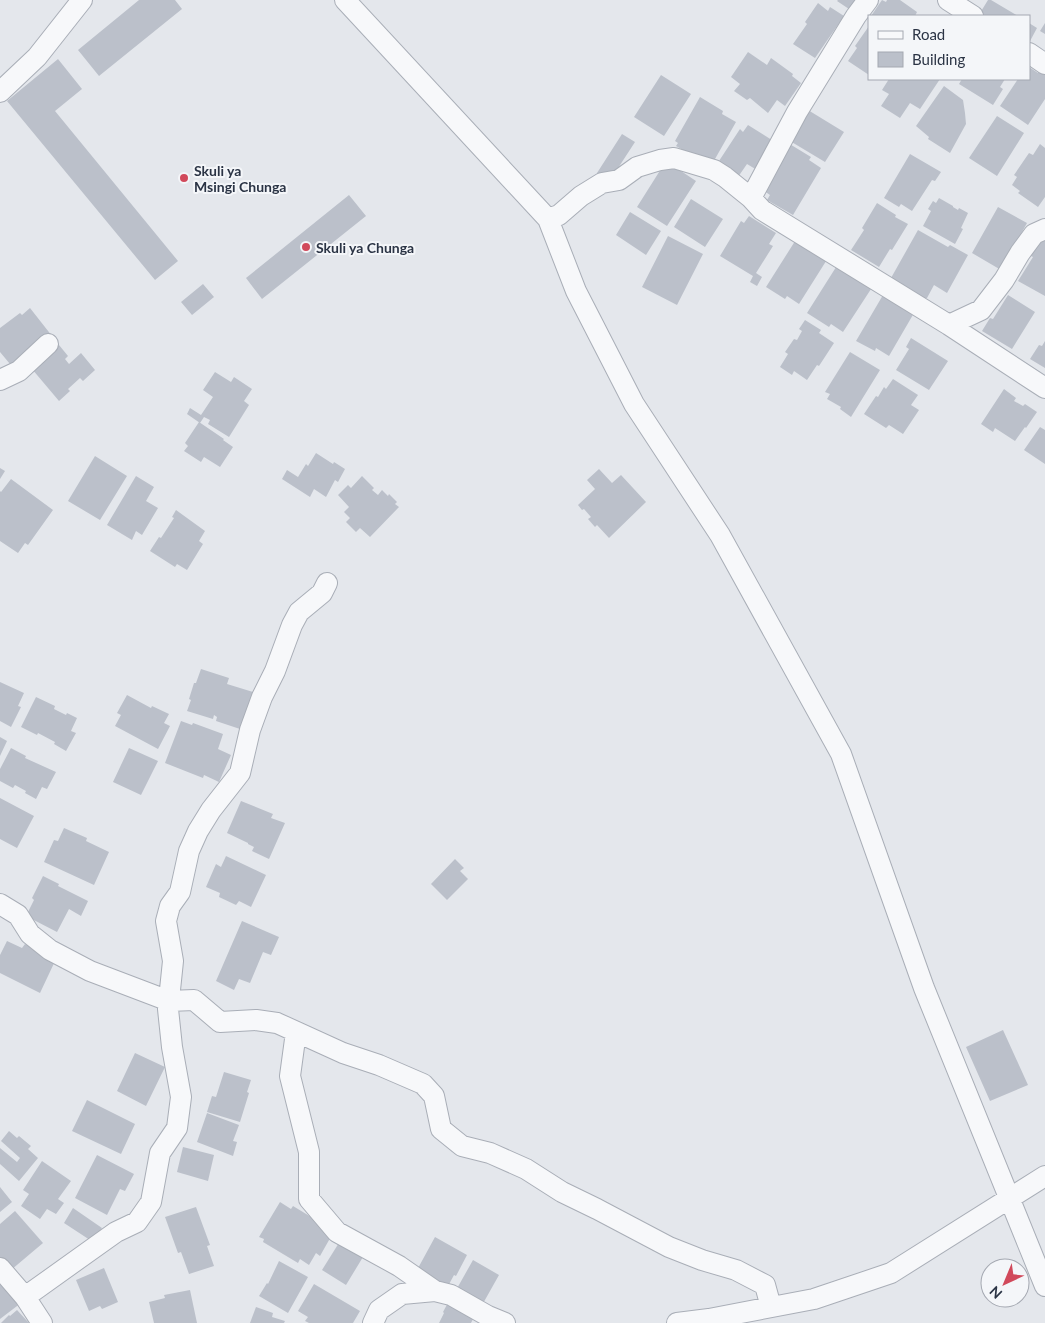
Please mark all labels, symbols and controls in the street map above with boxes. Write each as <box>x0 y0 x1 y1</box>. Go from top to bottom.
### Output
legend <box>868 15 1030 80</box>
text: Road <box>912 25 945 43</box>
text: Building <box>912 50 965 68</box>
place label: Skuli ya Msingi Chunga <box>194 162 286 195</box>
marker: Skuli ya Msingi Chunga <box>178 172 190 184</box>
place label: Skuli ya Chunga <box>316 239 414 256</box>
marker: Skuli ya Chunga <box>300 241 312 253</box>
north arrow <box>980 1258 1030 1308</box>
text: N <box>986 1283 1005 1303</box>

